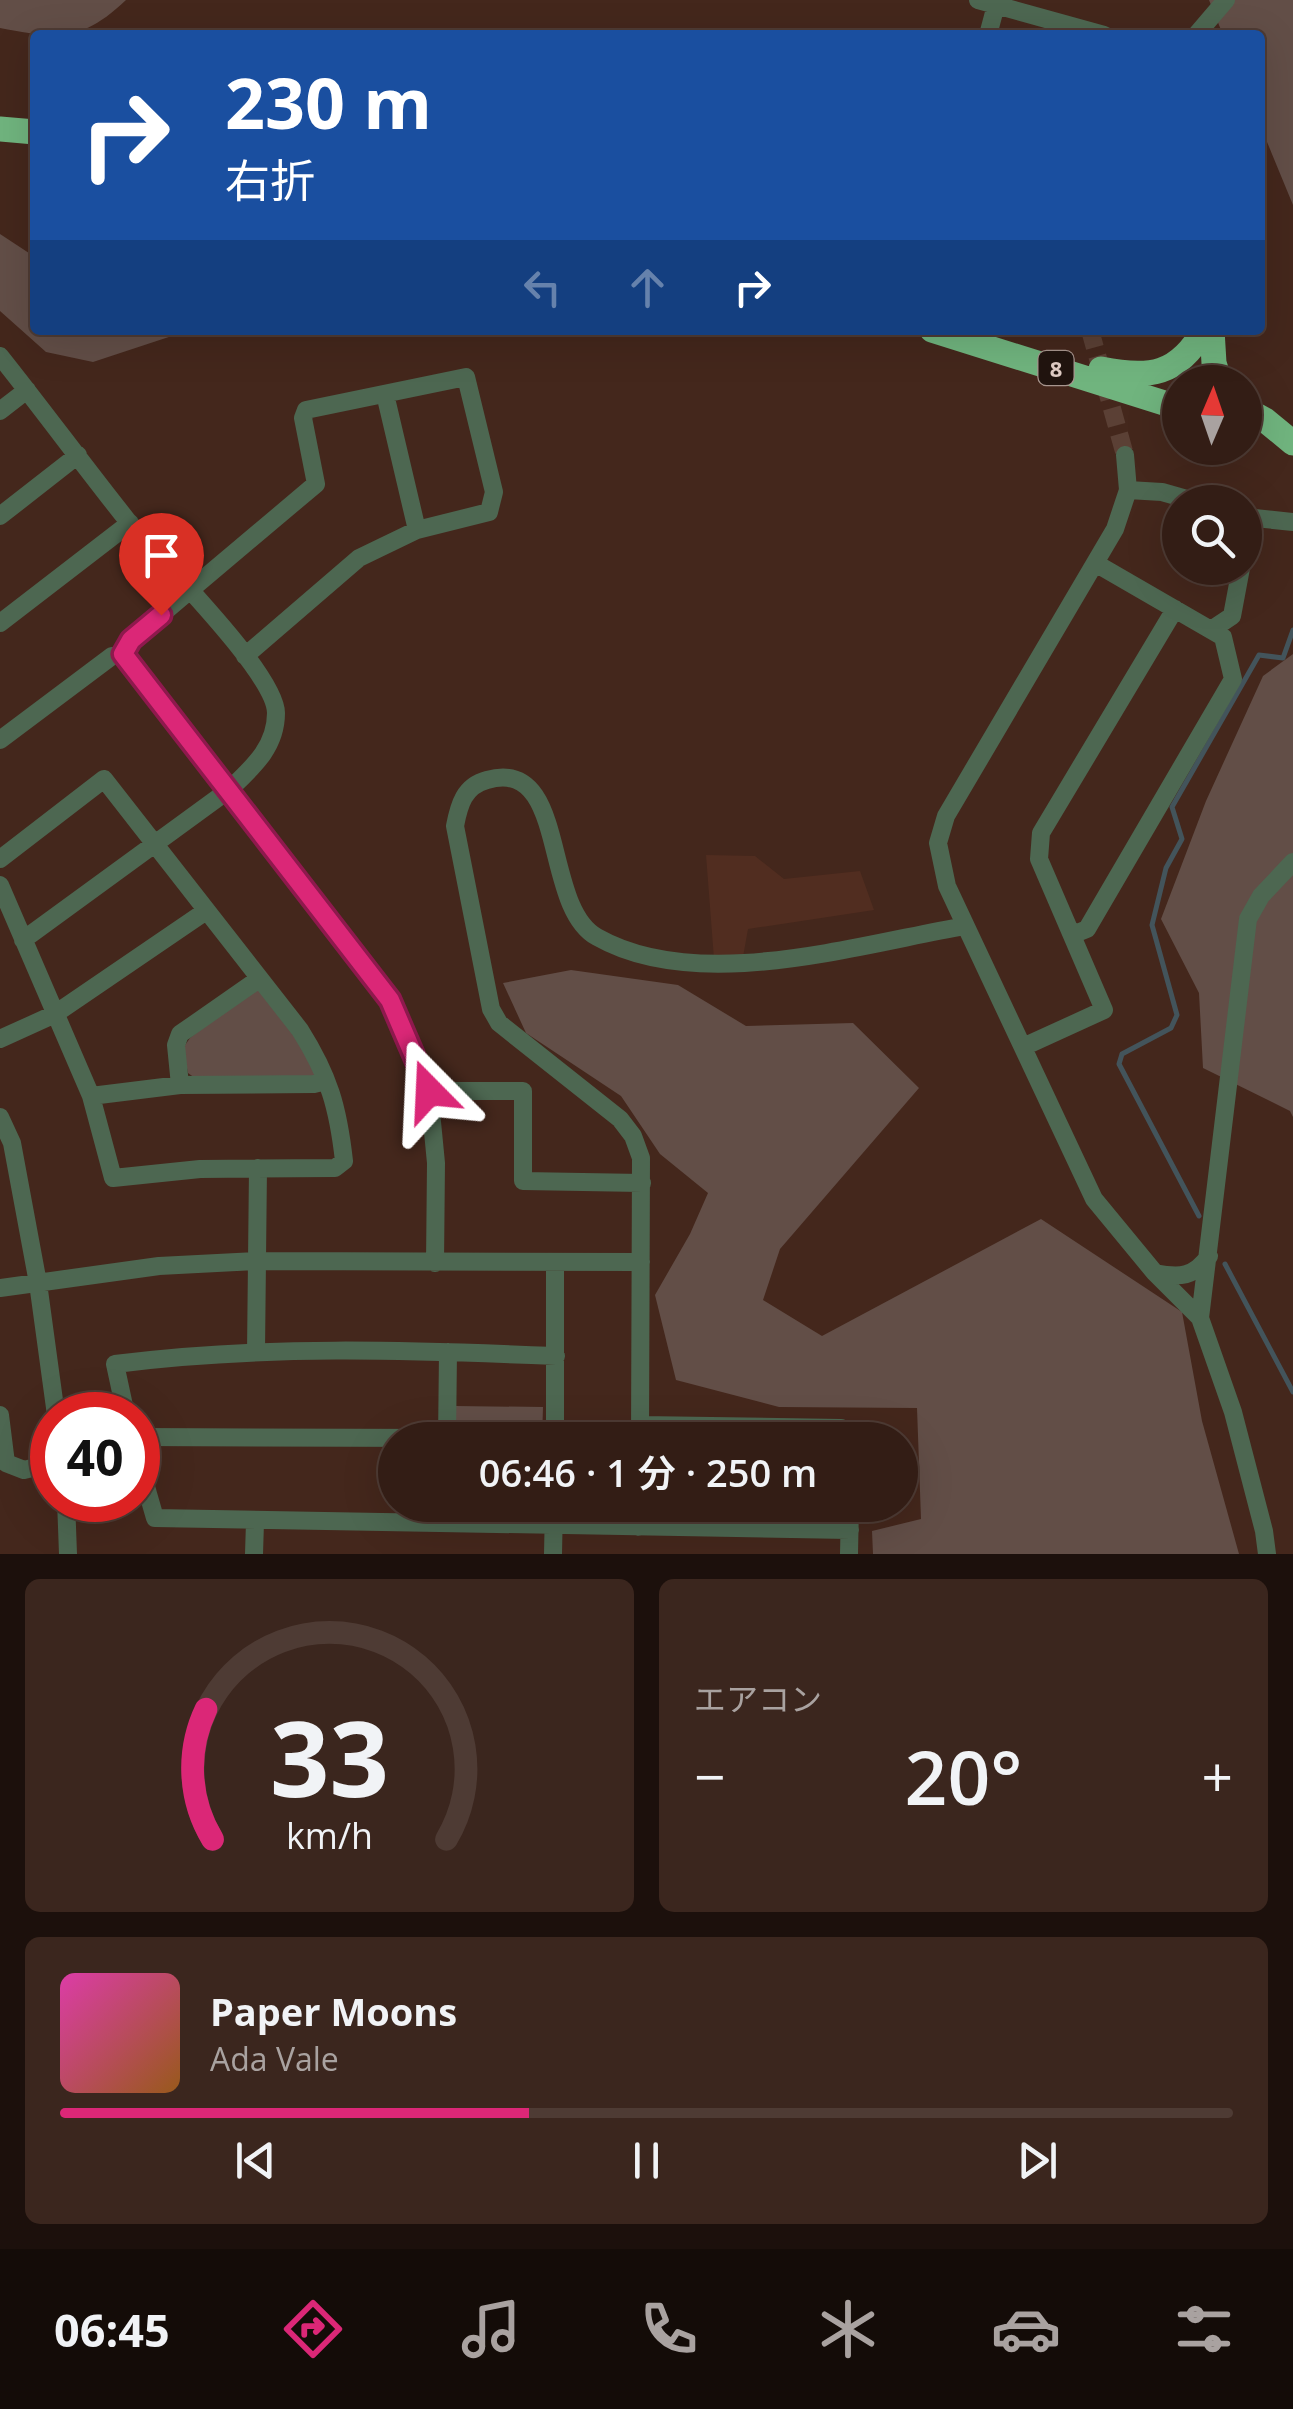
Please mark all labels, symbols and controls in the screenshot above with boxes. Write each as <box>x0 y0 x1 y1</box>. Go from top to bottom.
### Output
text: 230 m <box>225 54 432 150</box>
icon: right <box>60 70 190 200</box>
text: 右折 <box>225 149 315 210</box>
icon: left <box>515 260 570 315</box>
icon: ahead <box>620 260 675 315</box>
icon: right <box>725 260 780 315</box>
road number: 8 <box>1038 351 1074 385</box>
north arrow <box>1162 365 1262 465</box>
map controls <box>1162 365 1262 585</box>
button: search <box>1162 485 1262 585</box>
pin <box>119 513 204 616</box>
icon: arrive <box>134 528 189 583</box>
position arrow <box>377 1039 481 1143</box>
speed limit sign: 40 <box>30 1392 160 1522</box>
text: 06:46 · 1 分 · 250 m <box>479 1446 817 1498</box>
text: エアコン <box>694 1677 822 1720</box>
text: 33 <box>270 1686 389 1827</box>
text: 20° <box>905 1725 1022 1827</box>
text: − <box>694 1738 725 1813</box>
text: + <box>1202 1738 1233 1813</box>
text: km/h <box>286 1811 373 1859</box>
text: Paper Moons <box>210 1985 457 2037</box>
text: Ada Vale <box>210 2037 339 2080</box>
icon: previous <box>228 2133 283 2188</box>
icon: pause <box>619 2133 674 2188</box>
icon: next <box>1010 2133 1065 2188</box>
icon: directions <box>278 2294 348 2364</box>
icon: music <box>456 2294 526 2364</box>
icon: phone <box>634 2294 704 2364</box>
icon: climate <box>813 2294 883 2364</box>
icon: car <box>991 2294 1061 2364</box>
icon: filters <box>1169 2294 1239 2364</box>
text: 06:45 <box>54 2299 170 2360</box>

